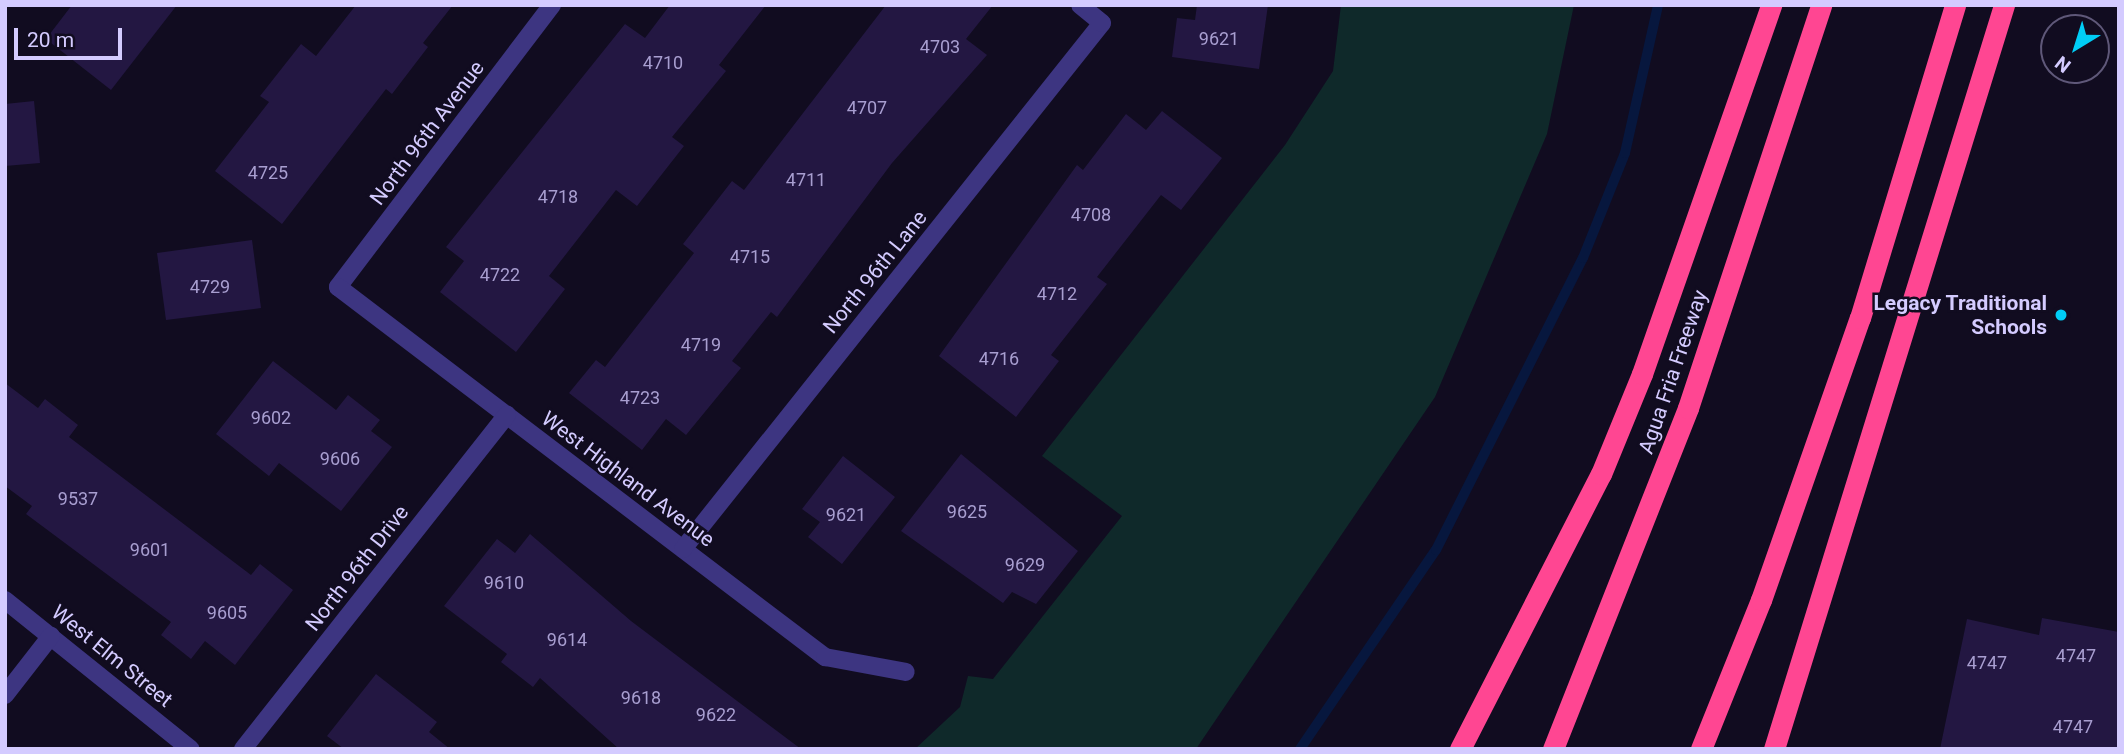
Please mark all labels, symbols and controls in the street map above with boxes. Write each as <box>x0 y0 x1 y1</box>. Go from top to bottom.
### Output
scale bar <box>18 14 126 58</box>
north arrow <box>2040 14 2110 84</box>
text: 20 m <box>27 28 74 52</box>
house number: 9621 <box>1199 28 1239 50</box>
house number: 4703 <box>920 36 960 58</box>
text: N <box>2051 51 2075 78</box>
house number: 4710 <box>643 52 683 74</box>
street label: North 96th Avenue <box>365 56 489 210</box>
house number: 4707 <box>847 97 887 119</box>
house number: 4725 <box>248 162 288 184</box>
house number: 4711 <box>786 169 826 191</box>
house number: 4718 <box>538 186 578 208</box>
house number: 4708 <box>1071 204 1111 226</box>
street label: North 96th Lane <box>818 205 932 339</box>
house number: 4715 <box>730 246 770 268</box>
house number: 4722 <box>480 264 520 286</box>
house number: 4729 <box>190 276 230 298</box>
house number: 4712 <box>1037 283 1077 305</box>
street label: Agua Fria Freeway <box>1633 287 1713 457</box>
place label: Legacy Traditional Schools <box>1873 290 2047 340</box>
marker: Legacy Traditional Schools <box>2053 307 2069 323</box>
house number: 4719 <box>681 334 721 356</box>
house number: 4716 <box>979 348 1019 370</box>
house number: 4723 <box>620 387 660 409</box>
street label: West Highland Avenue <box>537 406 719 552</box>
house number: 9602 <box>251 407 291 429</box>
house number: 9606 <box>320 448 360 470</box>
house number: 9537 <box>58 488 98 510</box>
street label: North 96th Drive <box>300 500 414 636</box>
house number: 9625 <box>947 501 987 523</box>
house number: 9621 <box>826 504 866 526</box>
house number: 9601 <box>130 539 170 561</box>
house number: 9629 <box>1005 554 1045 576</box>
house number: 9610 <box>484 572 524 594</box>
street label: West Elm Street <box>46 600 178 712</box>
house number: 9605 <box>207 602 247 624</box>
house number: 9614 <box>547 629 587 651</box>
house number: 4747 <box>2056 645 2096 667</box>
house number: 4747 <box>1967 652 2007 674</box>
house number: 9618 <box>621 687 661 709</box>
house number: 9622 <box>696 704 736 726</box>
house number: 4747 <box>2053 716 2093 738</box>

